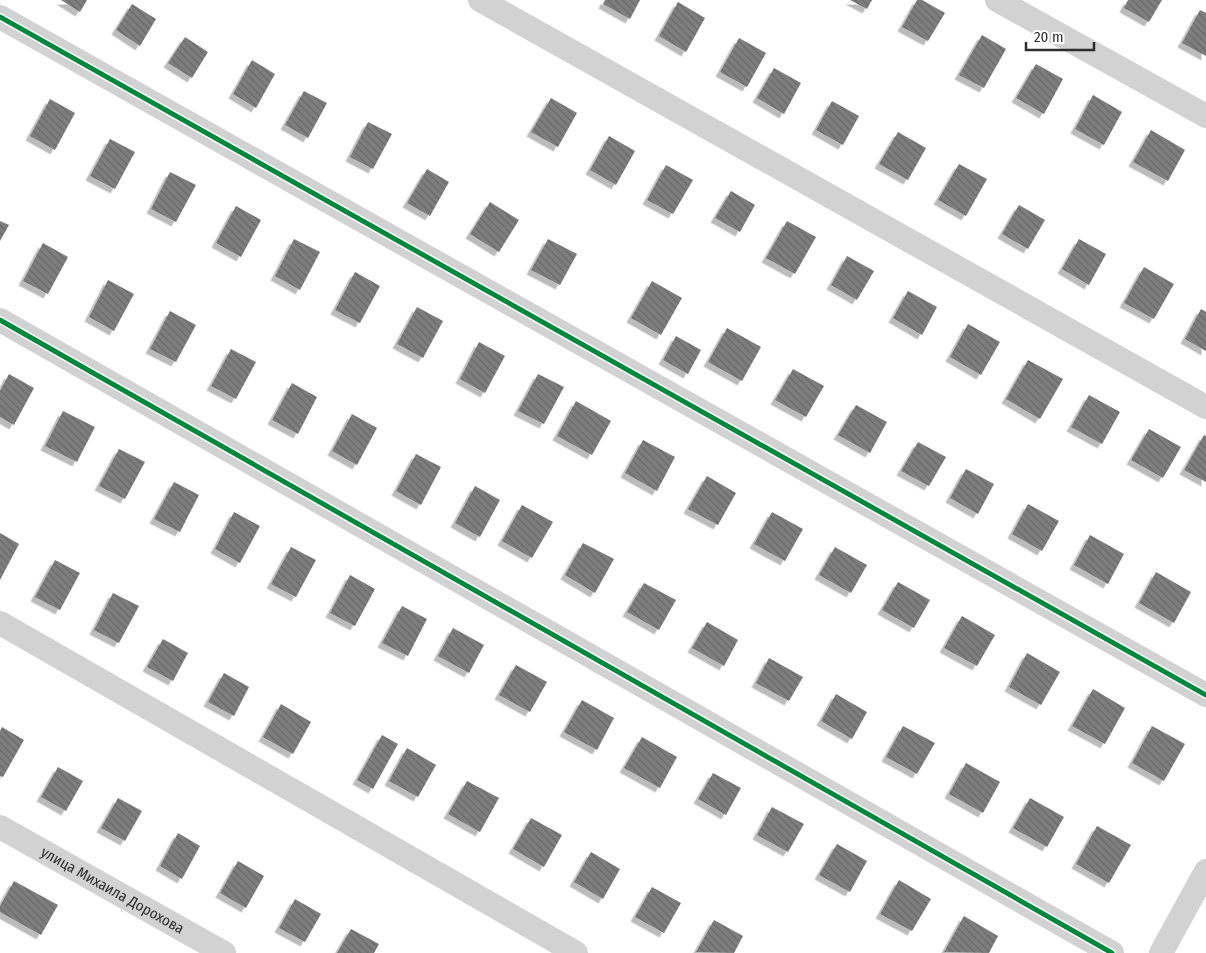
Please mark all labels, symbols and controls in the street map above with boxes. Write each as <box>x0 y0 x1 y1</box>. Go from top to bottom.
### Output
scale bar <box>1026 20 1094 52</box>
text: 20 m <box>1034 28 1064 46</box>
street label: улица Михаила Дорохова <box>38 843 187 938</box>

